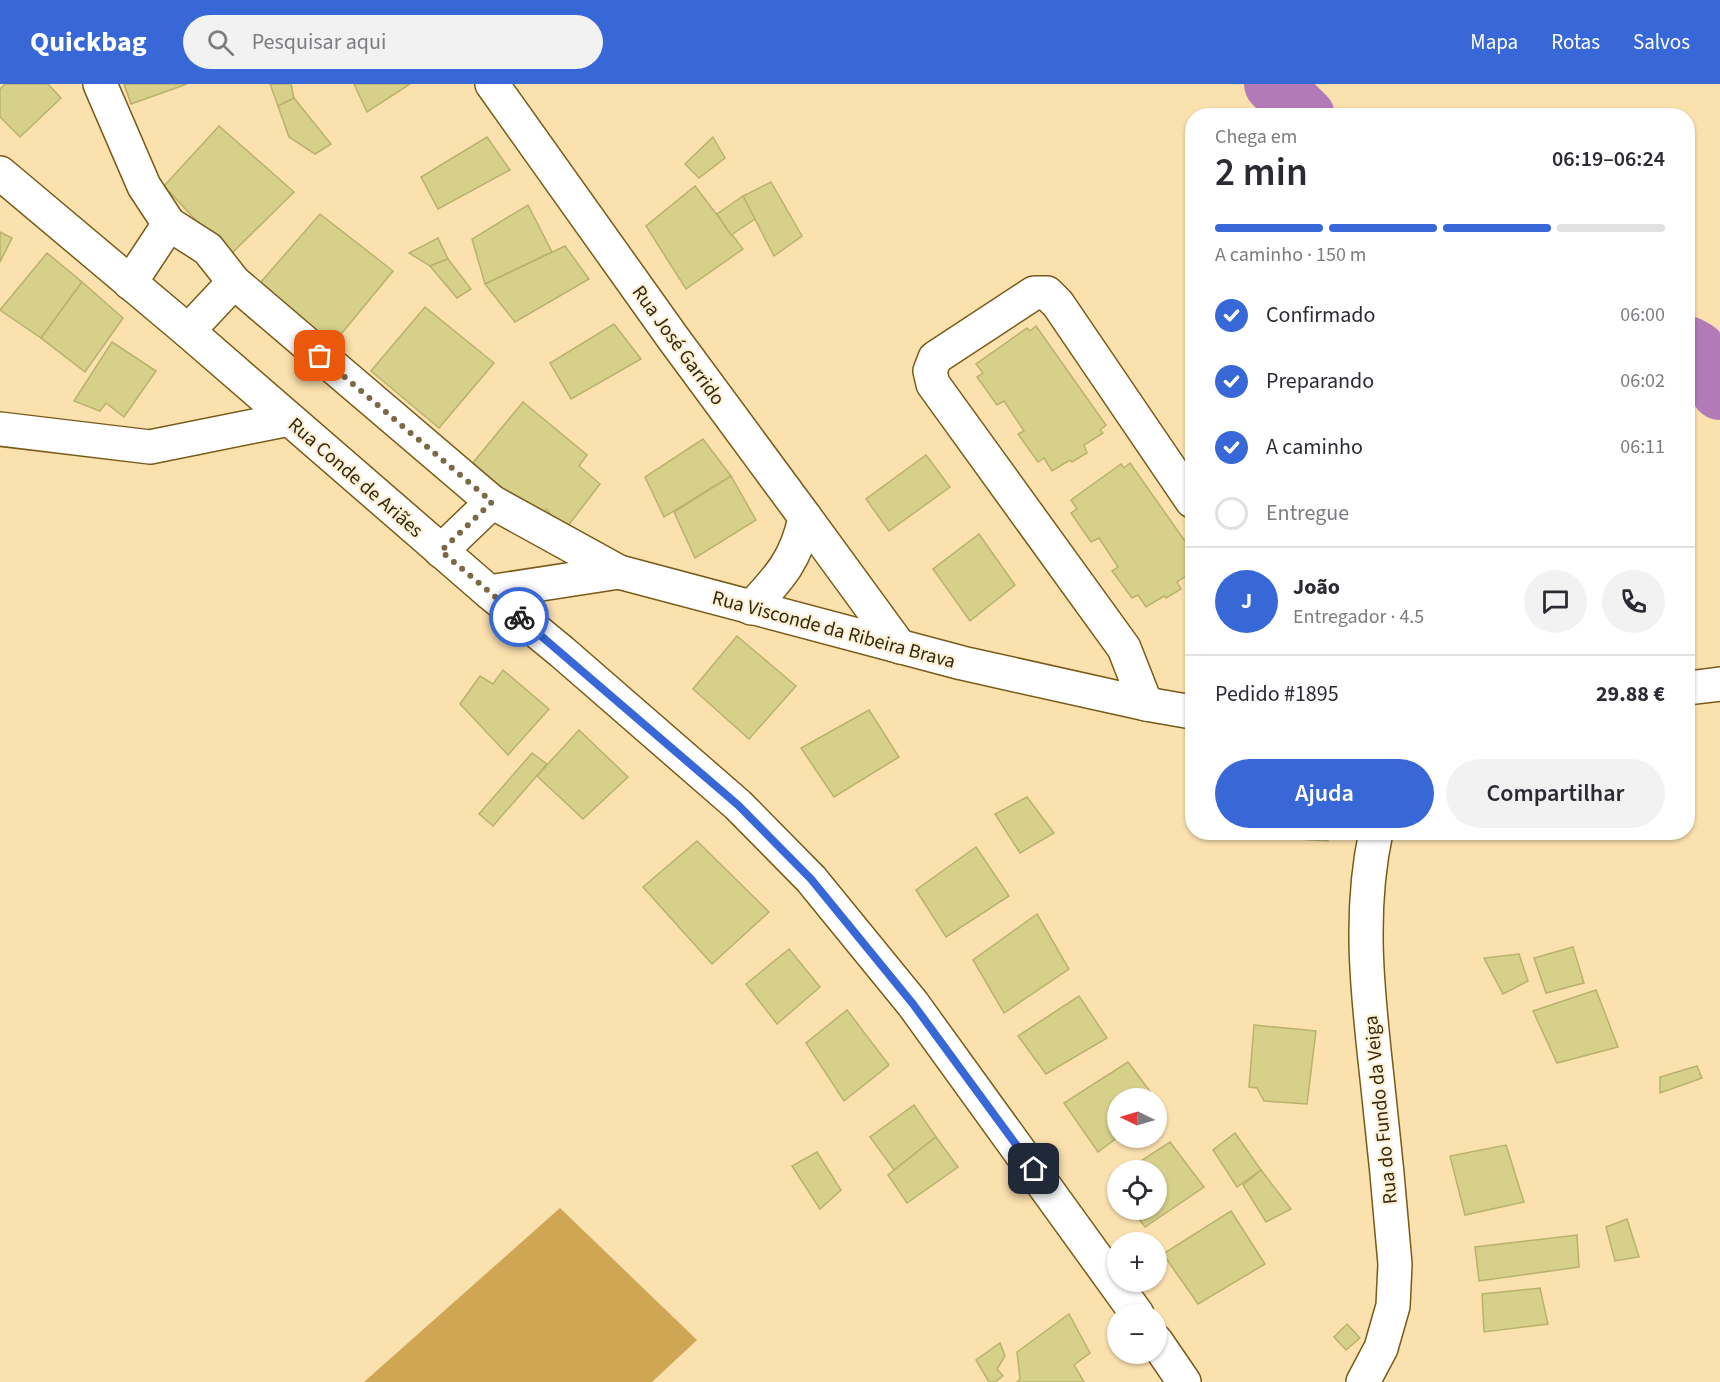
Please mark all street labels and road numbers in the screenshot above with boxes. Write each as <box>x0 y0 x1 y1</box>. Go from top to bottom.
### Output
street label: Rua José Garrido <box>625 280 731 411</box>
street label: Rua Conde de Ariães <box>282 411 429 544</box>
street label: Rua Visconde da Ribeira Brava <box>709 584 958 676</box>
street label: Rua do Fundo da Veiga <box>1357 1014 1405 1206</box>

